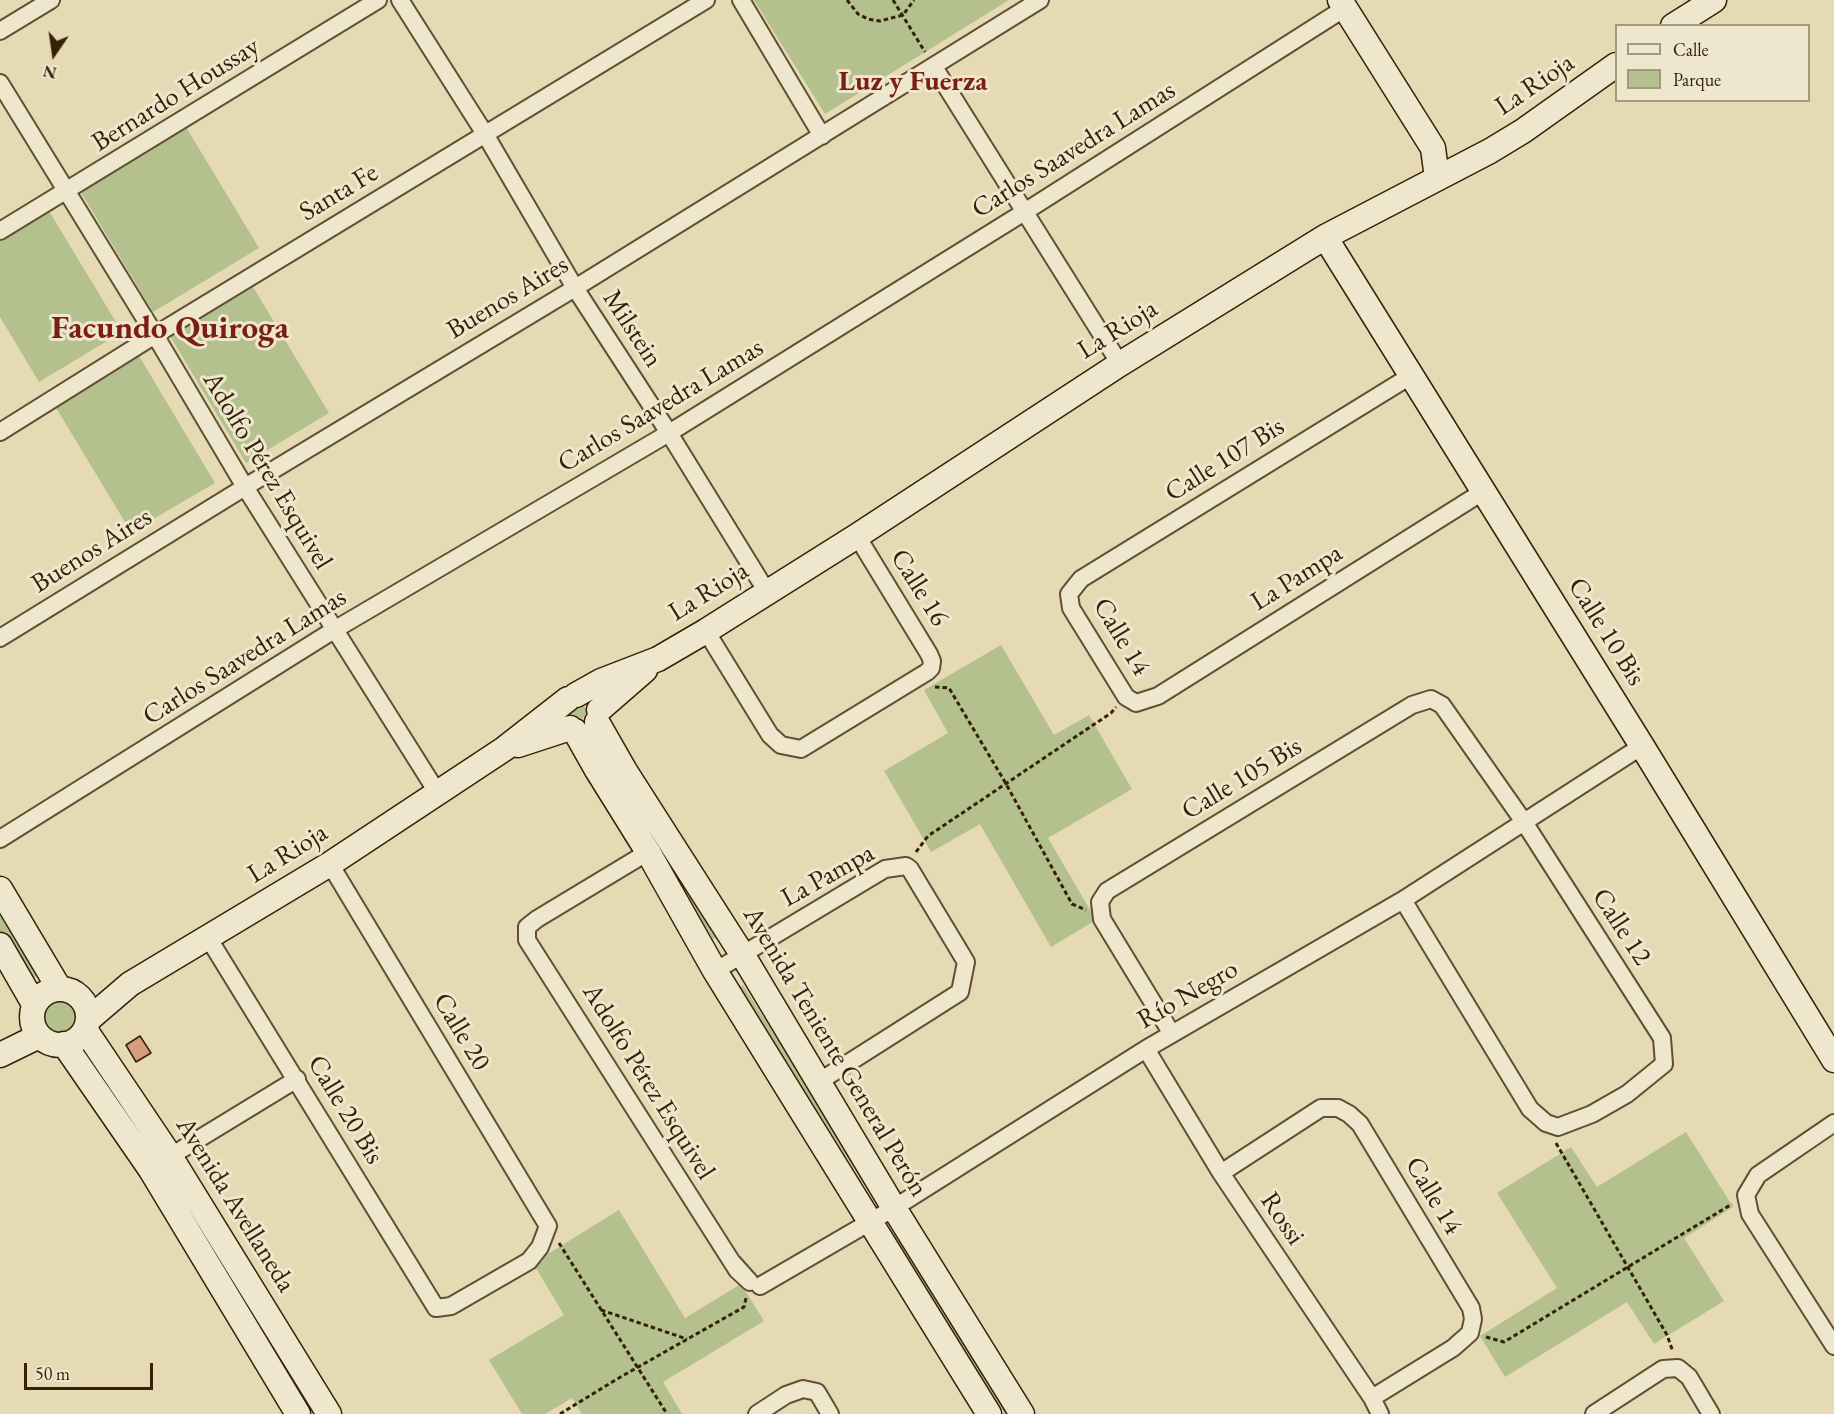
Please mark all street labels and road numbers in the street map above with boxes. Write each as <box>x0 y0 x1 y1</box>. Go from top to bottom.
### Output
street label: Bernardo Houssay <box>86 31 266 159</box>
street label: La Rioja <box>1489 47 1581 123</box>
street label: Carlos Saavedra Lamas <box>966 74 1182 226</box>
street label: Santa Fe <box>294 157 384 229</box>
street label: Buenos Aires <box>441 249 575 347</box>
street label: Milstein <box>595 284 669 374</box>
street label: La Rioja <box>1072 293 1164 367</box>
street label: Carlos Saavedra Lamas <box>552 332 770 480</box>
street label: Adolfo Pérez Esquivel <box>195 366 339 576</box>
street label: Calle 107 Bis <box>1159 411 1291 509</box>
street label: Buenos Aires <box>26 501 158 601</box>
street label: La Pampa <box>1245 537 1349 619</box>
street label: Calle 16 <box>883 543 955 633</box>
street label: La Rioja <box>663 555 755 629</box>
street label: Calle 10 Bis <box>1560 572 1652 692</box>
street label: Carlos Saavedra Lamas <box>137 581 353 733</box>
street label: Calle 14 <box>1085 592 1157 682</box>
street label: Calle 105 Bis <box>1176 731 1308 827</box>
street label: La Rioja <box>242 817 334 891</box>
street label: La Pampa <box>776 837 880 915</box>
street label: Calle 12 <box>1584 883 1658 971</box>
street label: Avenida Teniente General Perón <box>736 901 934 1203</box>
street label: Río Negro <box>1132 953 1244 1037</box>
street label: Adolfo Pérez Esquivel <box>575 978 721 1186</box>
street label: Calle 20 <box>425 987 497 1077</box>
street label: Calle 20 Bis <box>300 1050 390 1170</box>
street label: Avenida Avellaneda <box>168 1111 302 1299</box>
street label: Calle 14 <box>1397 1151 1469 1241</box>
street label: Rossi <box>1253 1186 1311 1252</box>

